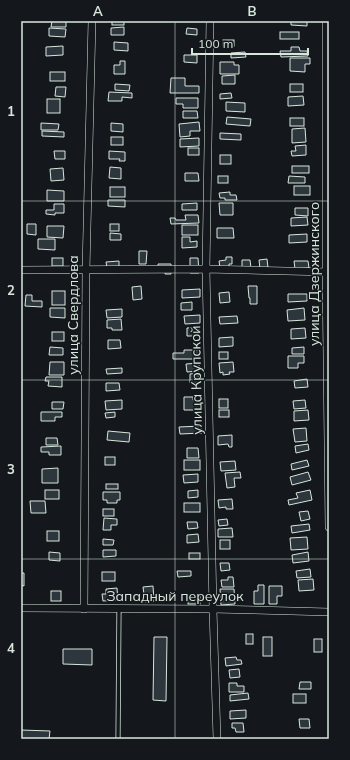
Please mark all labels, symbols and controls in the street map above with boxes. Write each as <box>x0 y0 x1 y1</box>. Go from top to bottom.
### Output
text: A <box>93 3 103 19</box>
text: B <box>248 3 257 19</box>
scale bar <box>192 30 308 56</box>
text: 100 m <box>198 36 233 51</box>
text: 1 <box>7 103 15 119</box>
street label: улица Дзержинского <box>305 202 323 346</box>
street label: улица Свердлова <box>64 255 82 375</box>
text: 2 <box>7 282 15 298</box>
street label: улица Крупской <box>186 325 206 435</box>
text: 3 <box>7 461 15 477</box>
street label: Западный переулок <box>106 587 244 605</box>
text: 4 <box>7 640 15 656</box>

